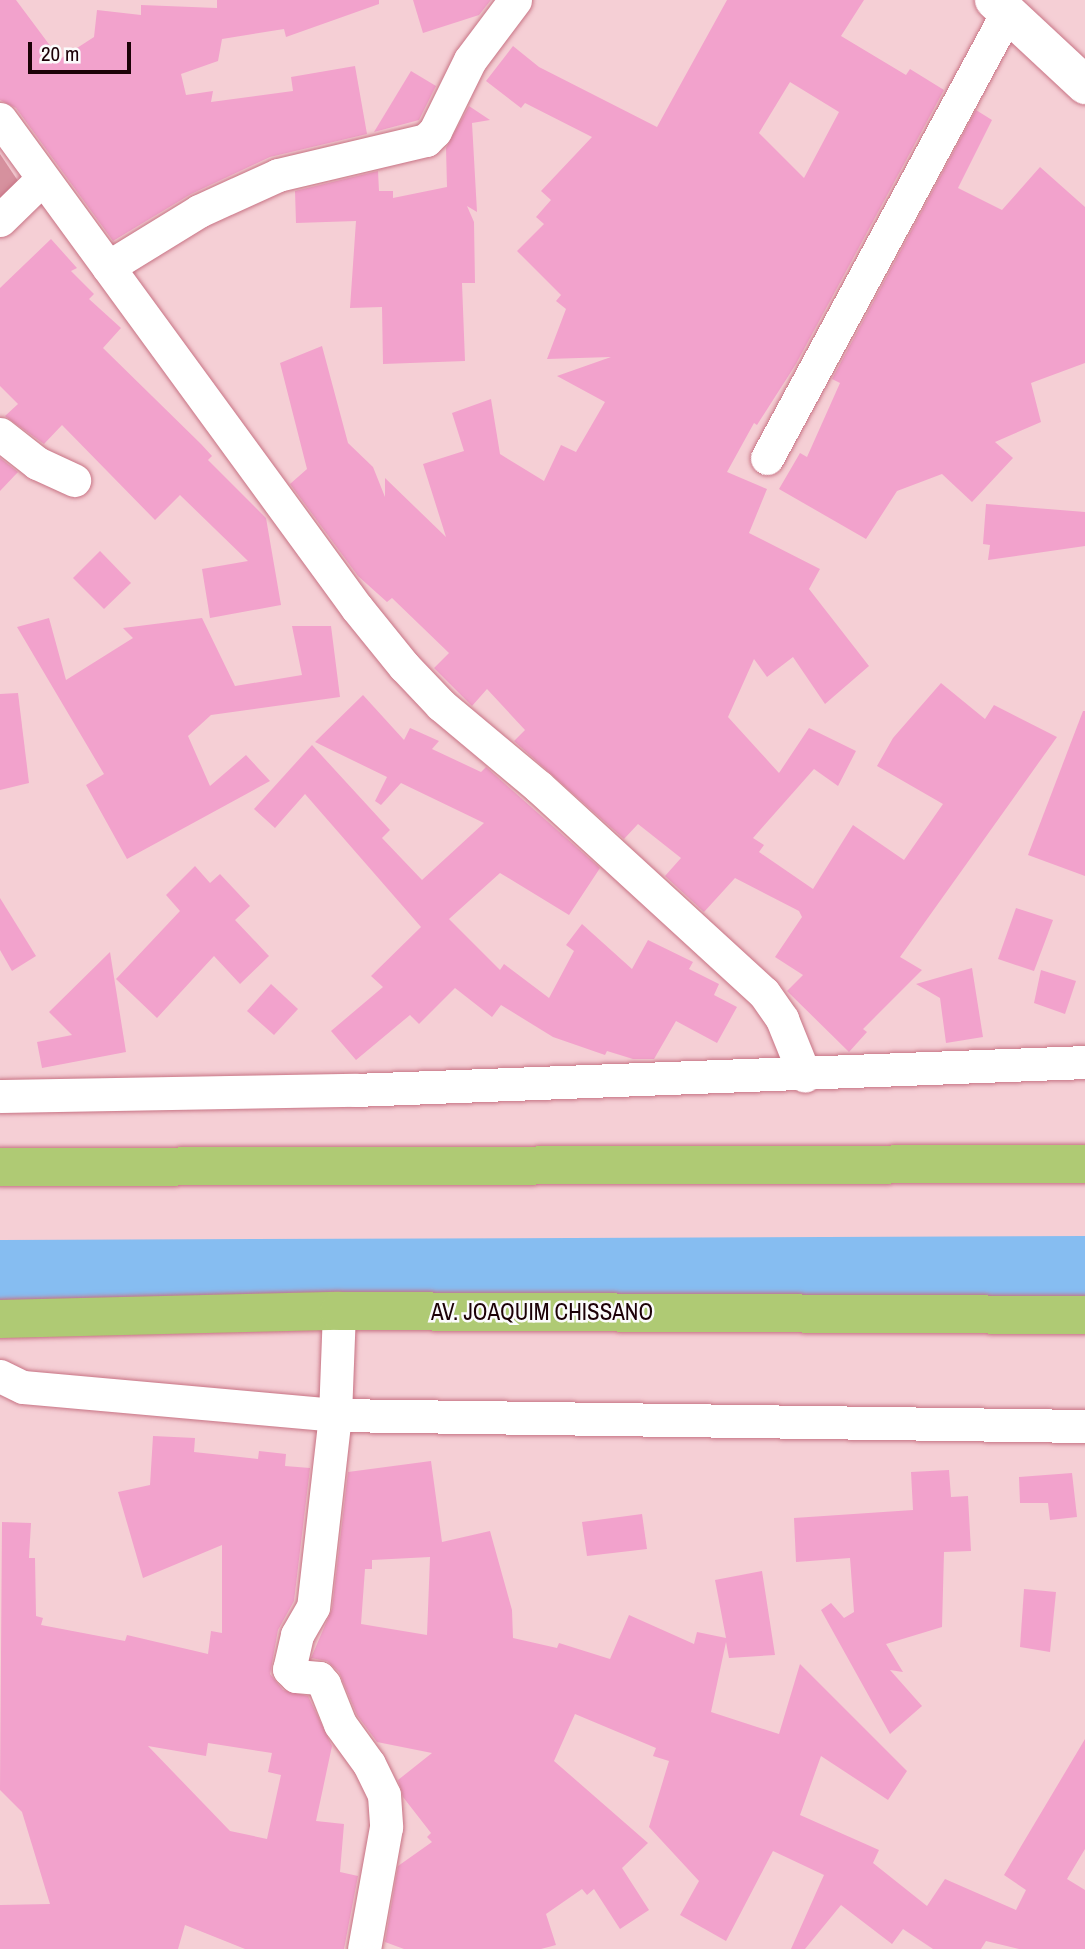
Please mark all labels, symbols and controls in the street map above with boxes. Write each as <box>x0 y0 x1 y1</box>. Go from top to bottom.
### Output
scale bar <box>32 28 135 72</box>
text: 20 m <box>41 39 79 68</box>
street label: AV. JOAQUIM CHISSANO <box>431 1298 653 1326</box>

